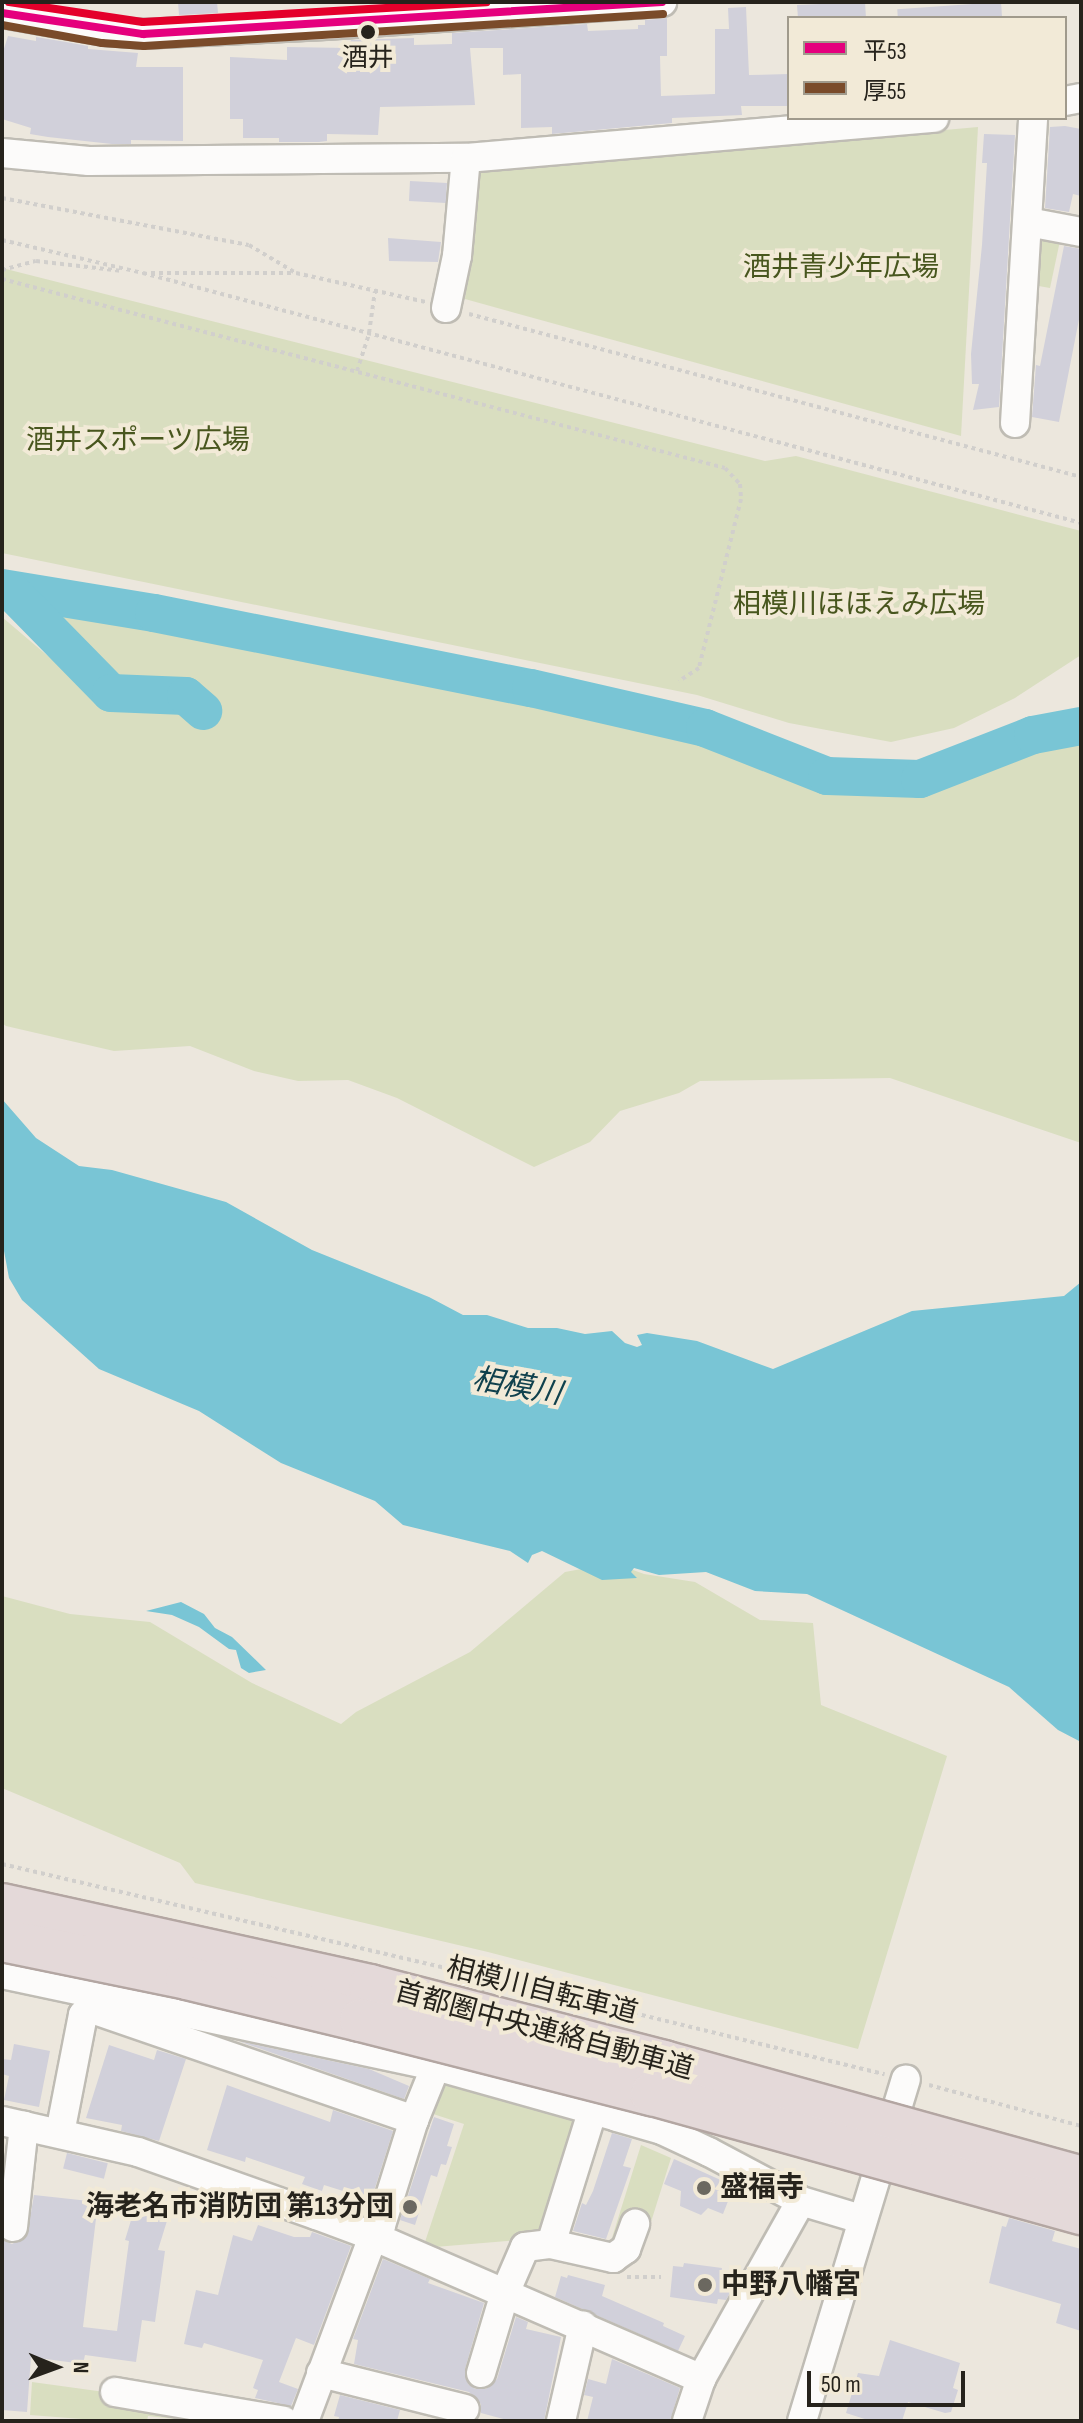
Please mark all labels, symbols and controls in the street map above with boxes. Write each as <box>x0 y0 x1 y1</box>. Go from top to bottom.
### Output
legend <box>787 16 1067 120</box>
marker: 酒井 <box>360 24 376 40</box>
text: 平53 <box>863 37 907 66</box>
place label: 酒井 <box>342 43 394 75</box>
text: 厚55 <box>863 77 906 106</box>
park label: 酒井青少年広場 <box>743 251 939 285</box>
park label: 酒井スポーツ広場 <box>26 424 250 458</box>
park label: 相模川ほほえみ広場 <box>733 588 985 622</box>
water label: 相模川 <box>470 1361 564 1413</box>
street label: 相模川自転車道 <box>443 1951 641 2031</box>
street label: 首都圏中央連絡自動車道 <box>391 1975 697 2087</box>
place label: 盛福寺 <box>720 2171 804 2205</box>
marker: 盛福寺 <box>695 2179 713 2197</box>
place label: 海老名市消防団 第13分団 <box>86 2190 394 2224</box>
marker: 海老名市消防団 第13分団 <box>401 2198 419 2216</box>
place label: 中野八幡宮 <box>721 2268 861 2302</box>
marker: 中野八幡宮 <box>696 2276 714 2294</box>
north arrow <box>16 2327 96 2407</box>
scale bar <box>811 2355 969 2405</box>
text: N <box>67 2361 94 2374</box>
text: 50 m <box>821 2370 861 2399</box>

